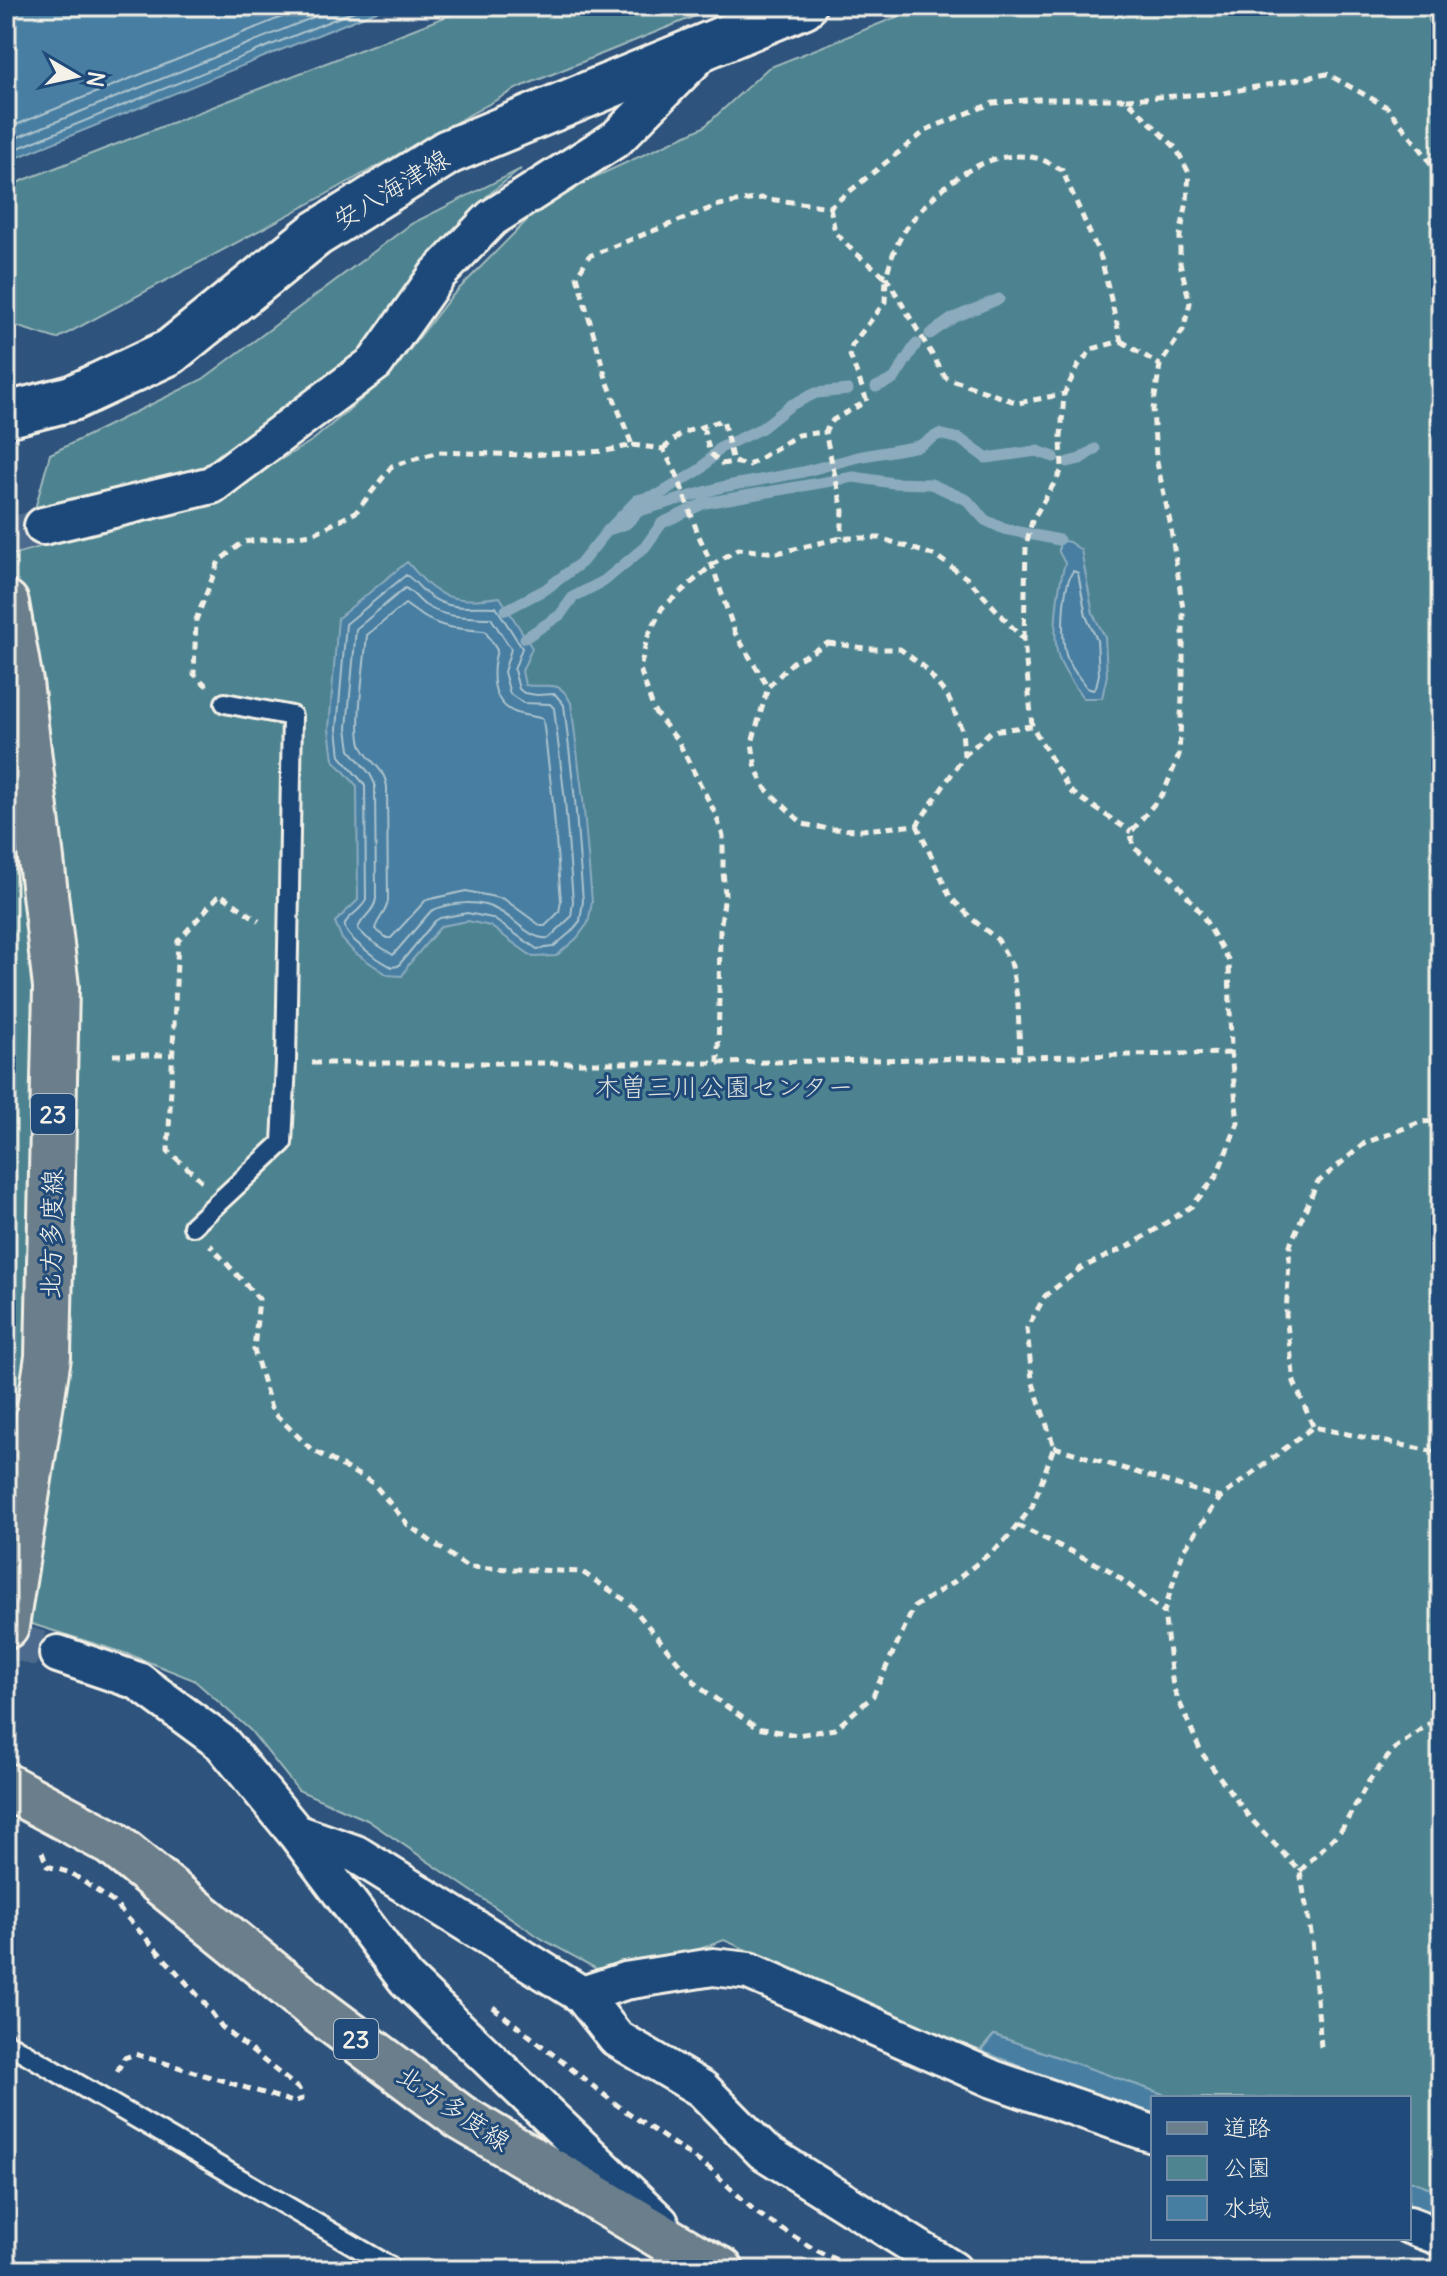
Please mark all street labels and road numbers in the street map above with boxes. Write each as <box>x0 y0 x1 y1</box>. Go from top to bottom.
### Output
street label: 安八海津線 <box>327 141 455 237</box>
road number: 23 <box>31 1094 75 1134</box>
street label: 北方多度線 <box>33 1169 69 1299</box>
road number: 23 <box>334 2019 378 2059</box>
street label: 北方多度線 <box>391 2058 517 2158</box>

